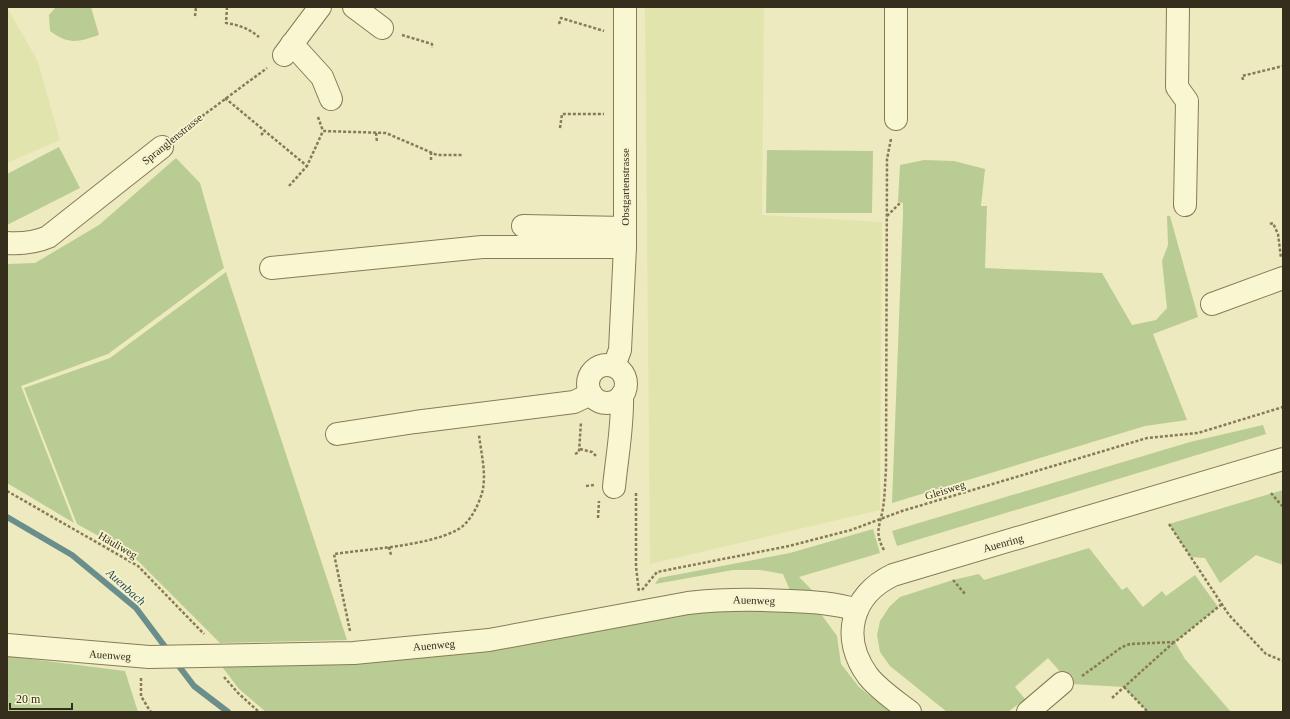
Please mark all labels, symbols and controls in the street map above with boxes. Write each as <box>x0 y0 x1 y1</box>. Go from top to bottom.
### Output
street label: Spranglenstrasse <box>139 111 205 167</box>
street label: Obstgartenstrasse <box>619 148 631 226</box>
street label: Gleisweg <box>923 478 967 502</box>
street label: Häuliweg <box>96 529 140 561</box>
street label: Auenring <box>981 531 1025 554</box>
water label: Auenbach <box>103 565 149 608</box>
street label: Auenweg <box>733 593 776 607</box>
street label: Auenweg <box>412 637 456 653</box>
street label: Auenweg <box>89 648 132 662</box>
scale bar <box>10 685 72 711</box>
text: 20 m <box>16 692 41 706</box>

